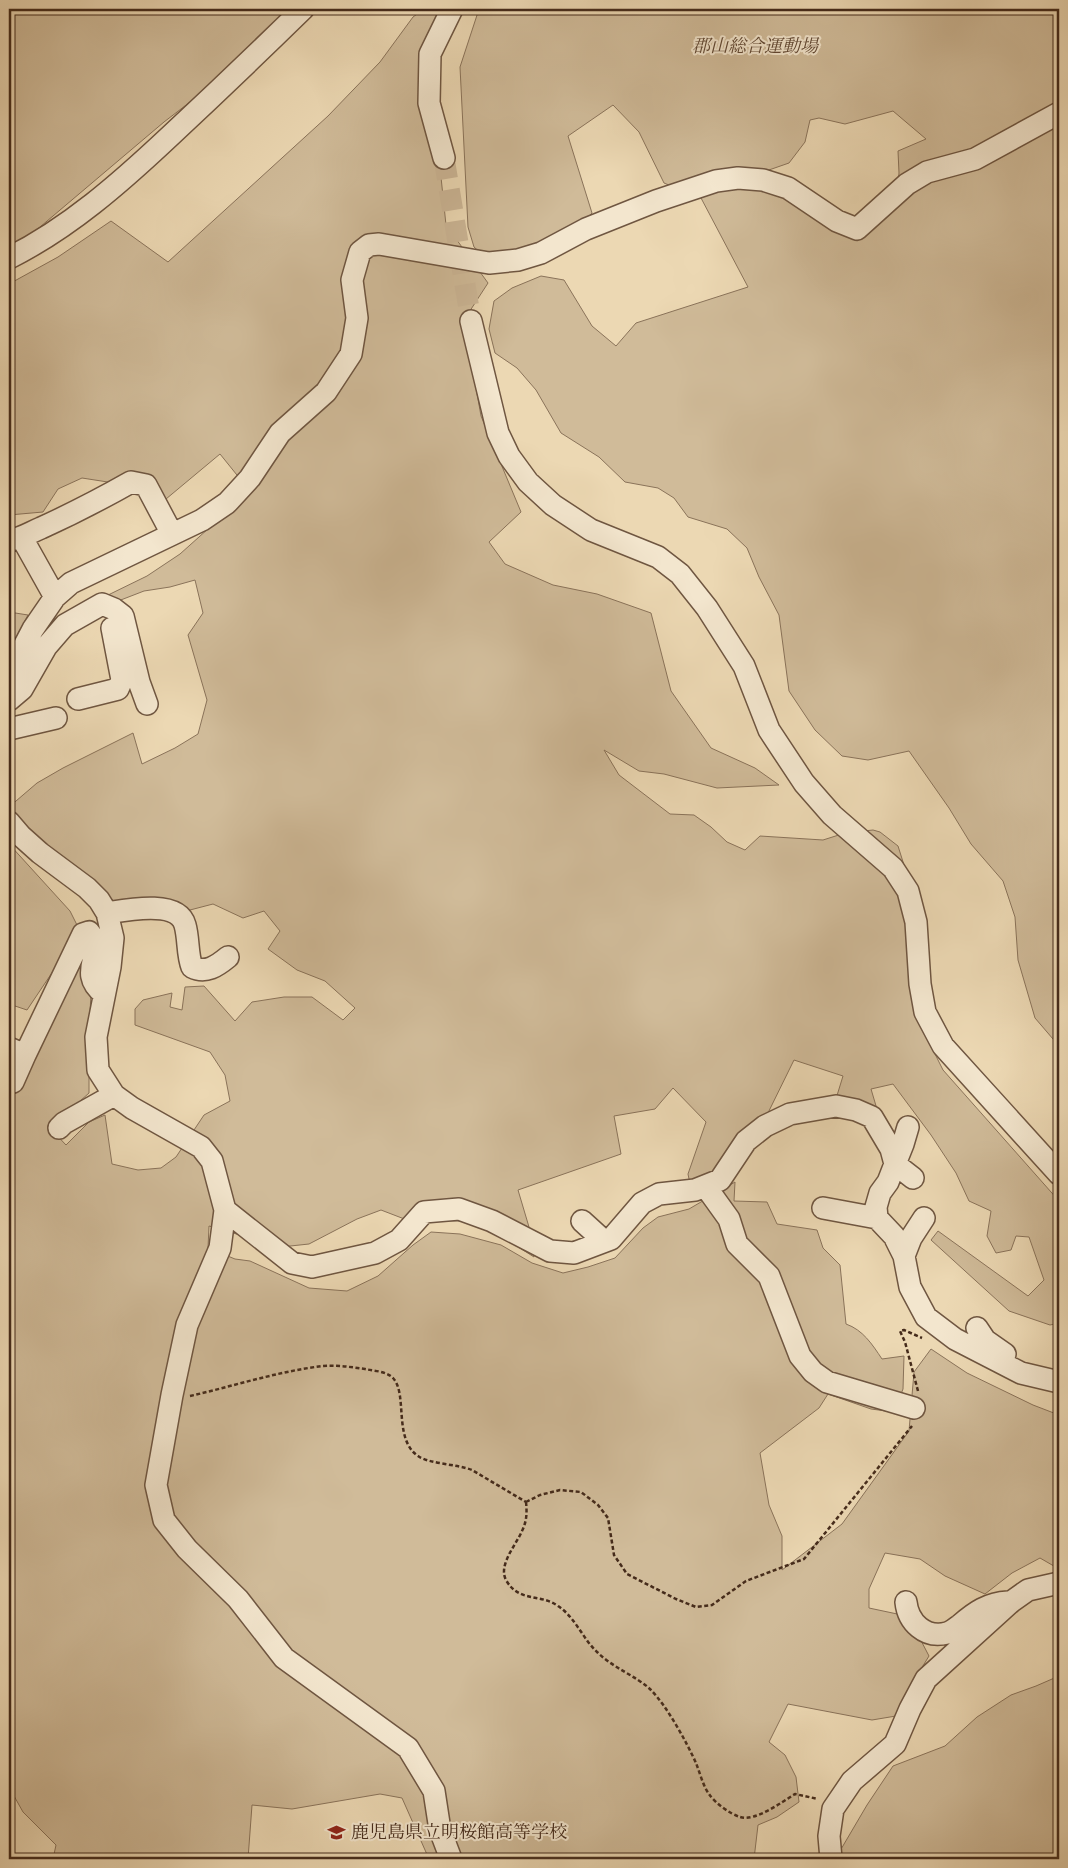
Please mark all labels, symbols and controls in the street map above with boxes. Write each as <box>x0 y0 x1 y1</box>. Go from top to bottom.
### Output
park label: 郡山総合運動場 <box>692 35 820 58</box>
place label: 鹿児島県立明桜館高等学校 <box>351 1821 567 1844</box>
school or university icon: 鹿児島県立明桜館高等学校 <box>327 1822 347 1842</box>

